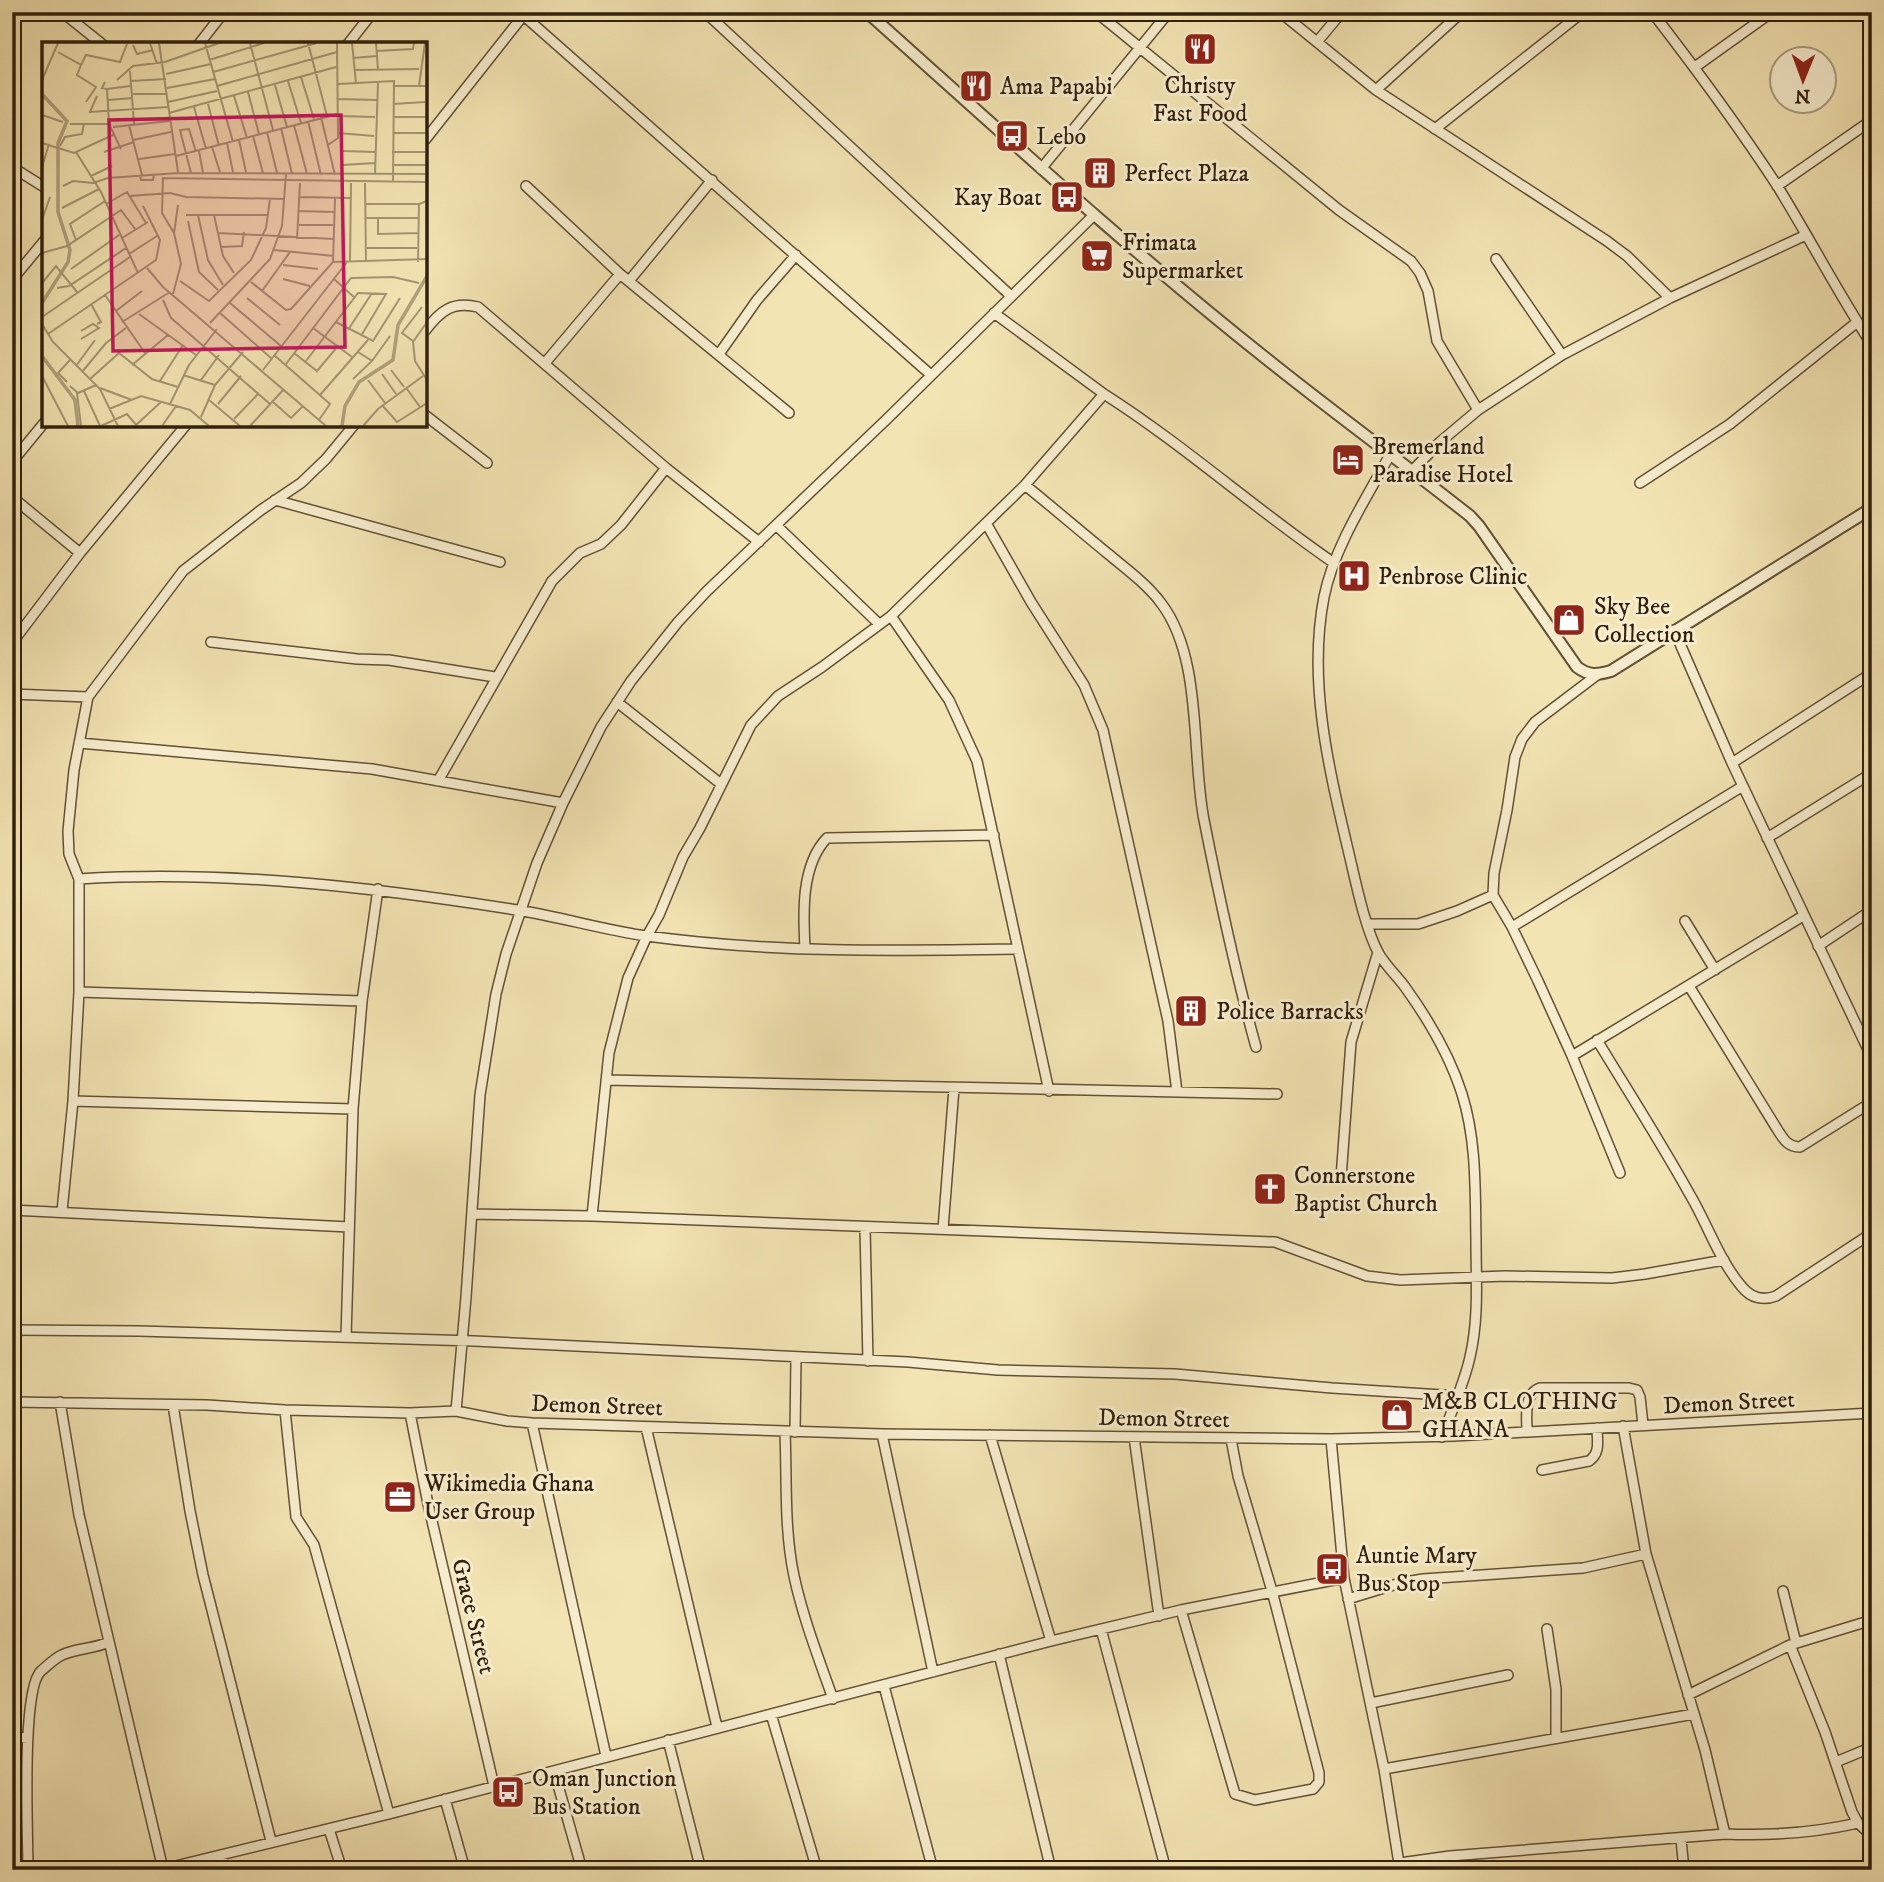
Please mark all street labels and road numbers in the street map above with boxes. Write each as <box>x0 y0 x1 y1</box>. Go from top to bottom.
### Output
street label: Demon Street <box>1662 1385 1796 1421</box>
street label: Demon Street <box>531 1389 664 1423</box>
street label: Demon Street <box>1098 1403 1230 1435</box>
street label: Grace Street <box>444 1555 502 1677</box>

